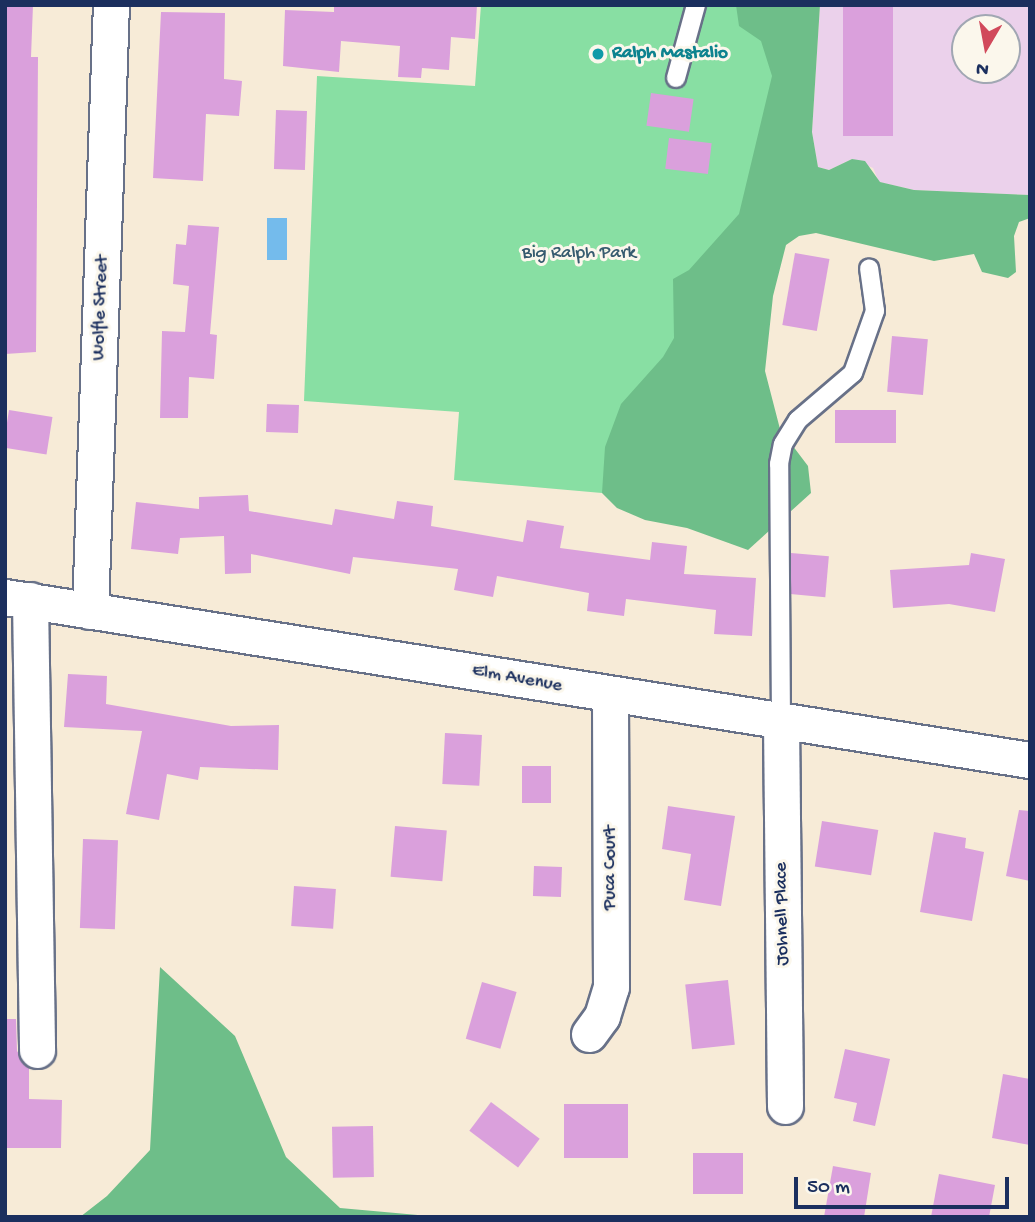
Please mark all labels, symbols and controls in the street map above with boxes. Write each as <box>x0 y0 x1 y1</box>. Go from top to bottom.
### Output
north arrow <box>951 14 1021 84</box>
place label: Ralph Mastalio <box>612 43 728 65</box>
marker: Ralph Mastalio <box>590 46 606 62</box>
text: N <box>975 56 991 81</box>
park label: Big Ralph Park <box>522 243 636 265</box>
street label: Wolfle Street <box>88 255 114 361</box>
street label: Elm Avenue <box>470 660 564 698</box>
street label: Puca Court <box>600 826 622 910</box>
street label: Johnell Place <box>771 862 795 966</box>
scale bar <box>797 1162 1012 1206</box>
text: 50 m <box>807 1176 850 1201</box>

